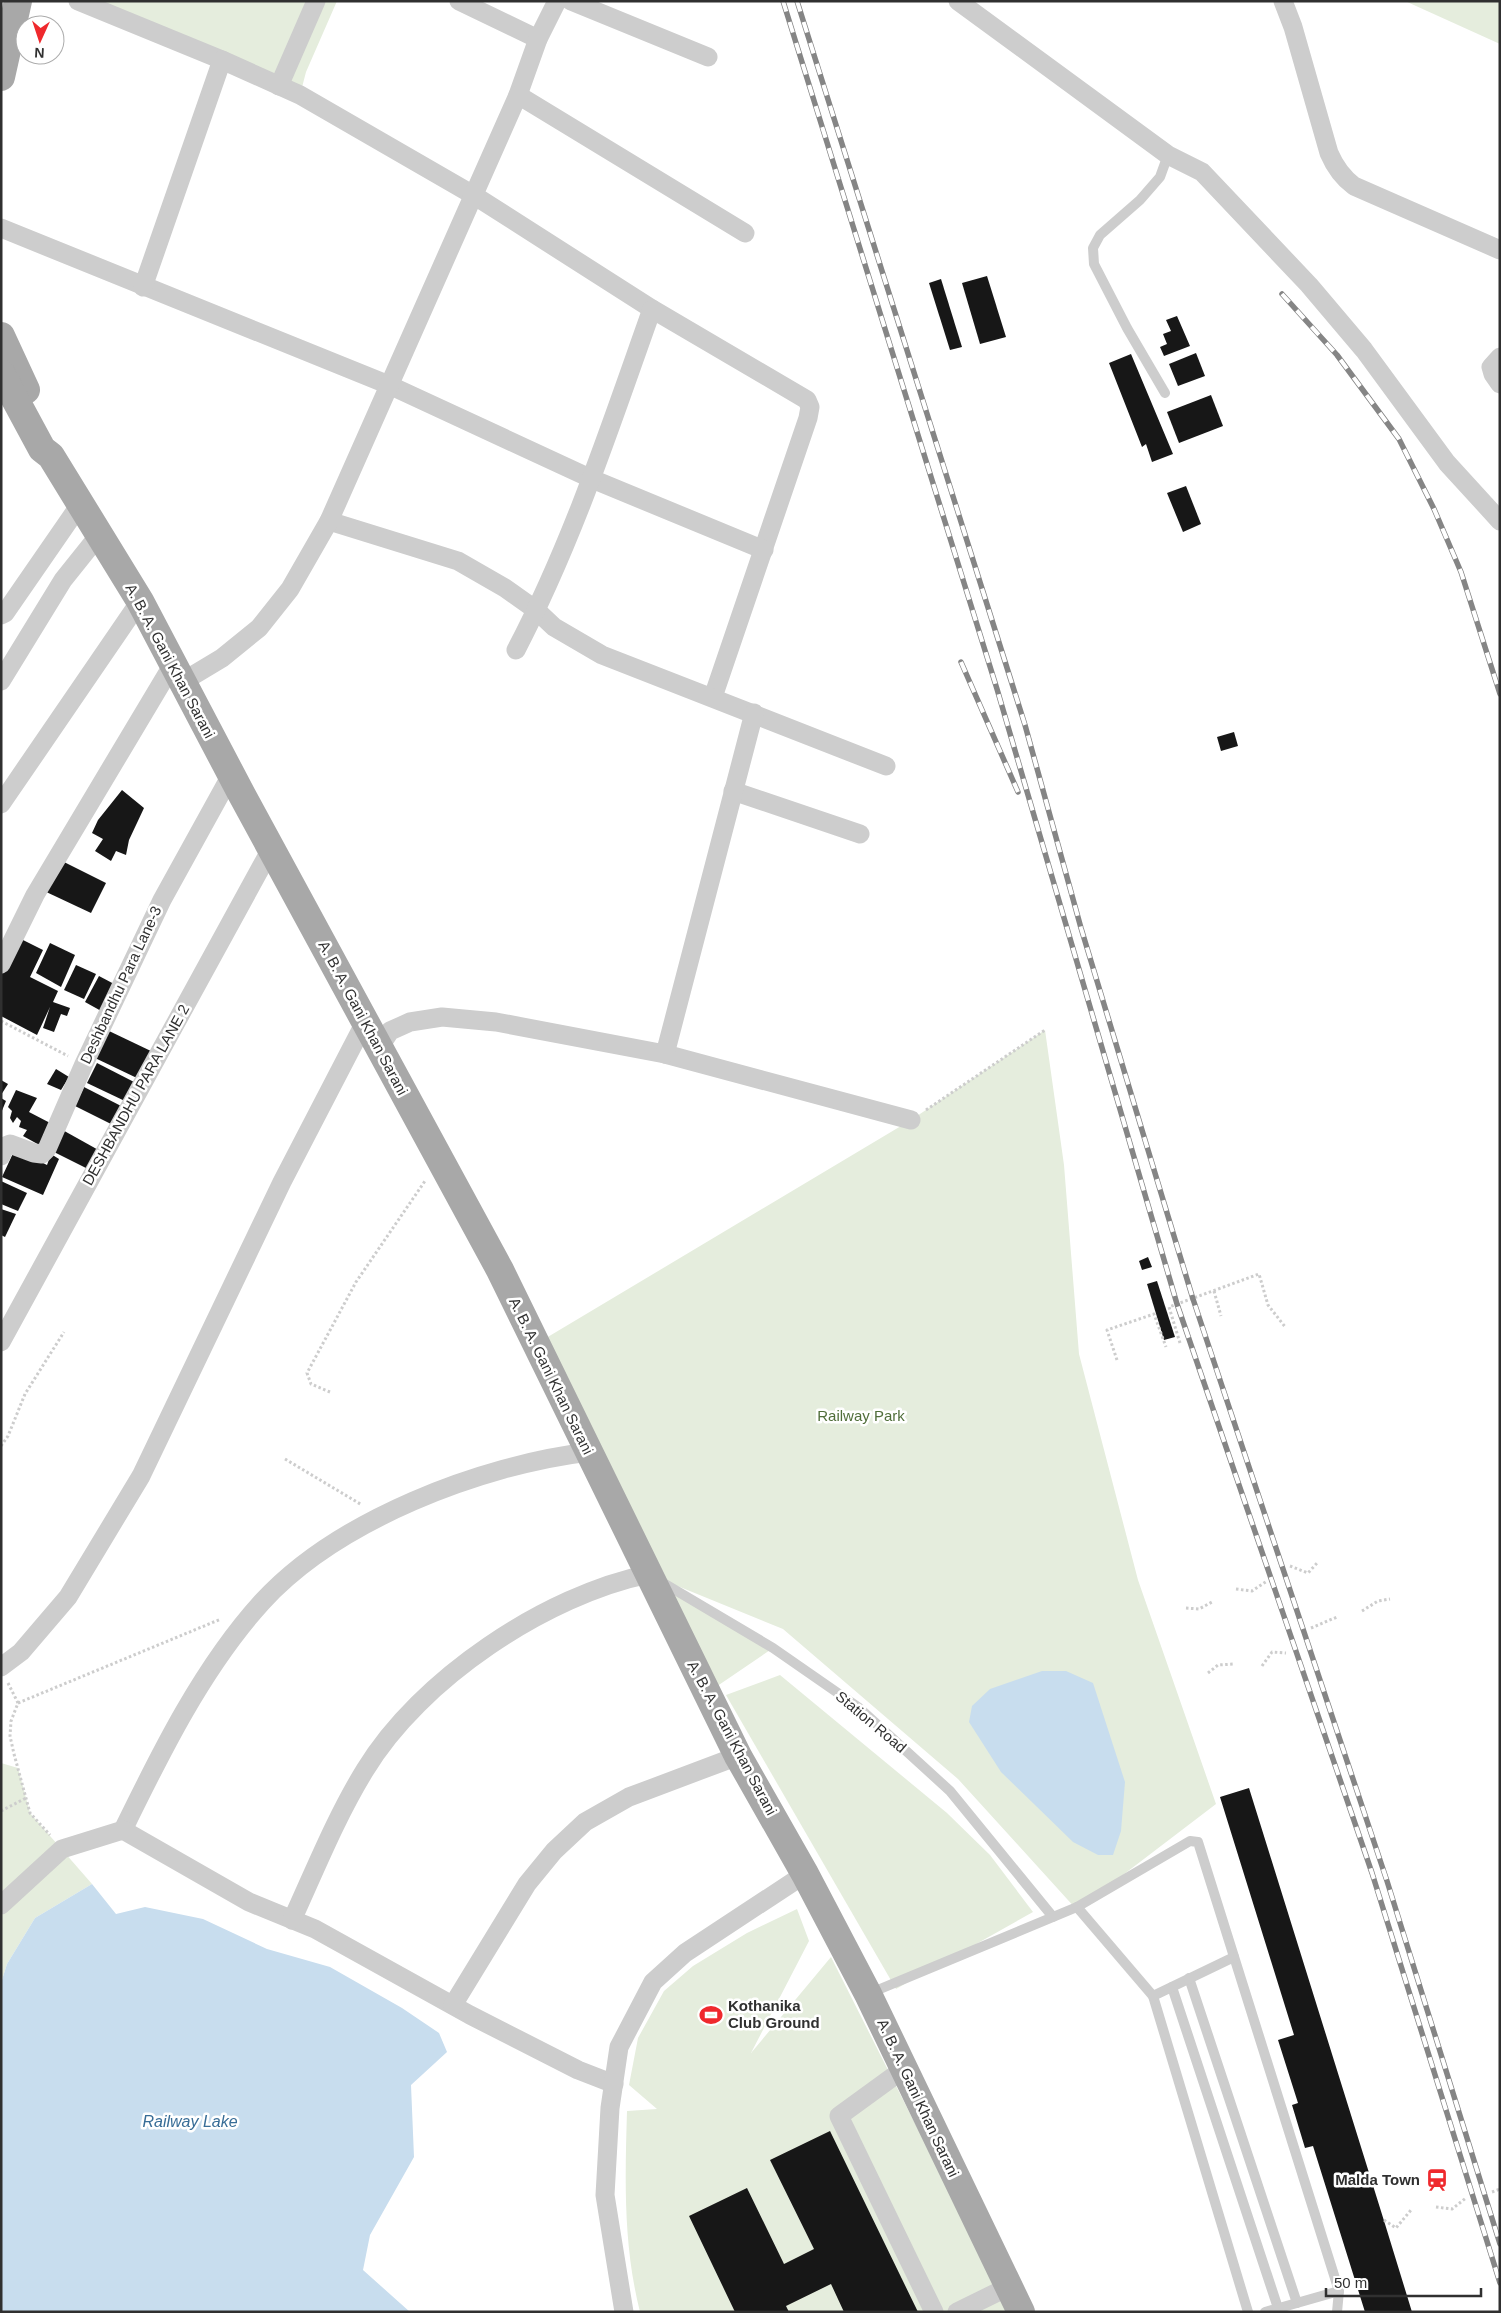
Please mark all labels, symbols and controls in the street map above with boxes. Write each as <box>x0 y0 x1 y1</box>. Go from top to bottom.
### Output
north arrow <box>15 15 65 65</box>
text: N <box>34 45 45 61</box>
street label: A. B. A. Gani Khan Sarani <box>122 581 218 741</box>
street label: Deshbandhu Para Lane-3 <box>77 903 165 1066</box>
street label: A. B. A. Gani Khan Sarani <box>315 938 411 1098</box>
street label: DESHBANDHU PARA LANE 2 <box>79 1001 192 1188</box>
street label: A. B. A. Gani Khan Sarani <box>506 1294 597 1457</box>
park label: Railway Park <box>817 1407 905 1424</box>
street label: A. B. A. Gani Khan Sarani <box>684 1658 780 1818</box>
street label: Station Road <box>833 1687 910 1756</box>
place label: Kothanika Club Ground <box>728 1997 820 2031</box>
sports icon: Kothanika Club Ground <box>698 2002 724 2028</box>
street label: A. B. A. Gani Khan Sarani <box>874 2016 963 2180</box>
water label: Railway Lake <box>142 2113 238 2130</box>
station icon: Malda Town <box>1424 2167 1450 2193</box>
place label: Malda Town <box>1335 2171 1420 2188</box>
scale bar <box>1326 2266 1481 2298</box>
text: 50 m <box>1334 2274 1367 2291</box>

